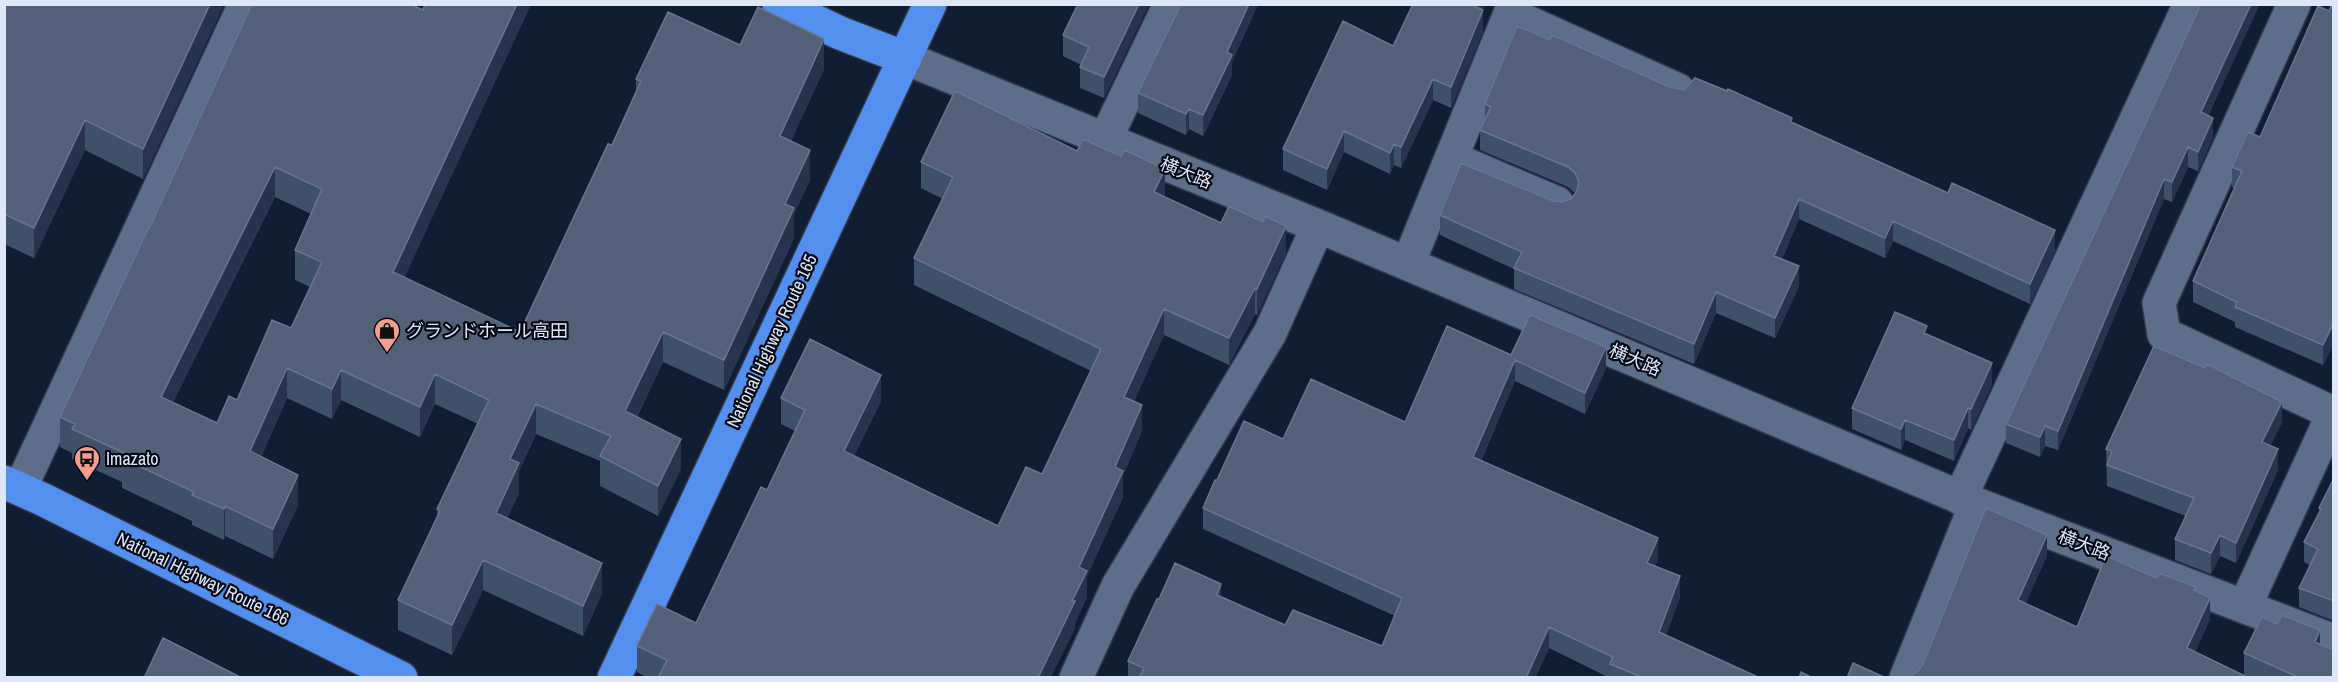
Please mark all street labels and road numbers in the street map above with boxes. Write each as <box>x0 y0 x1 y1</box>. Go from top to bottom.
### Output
street label: 横大路 <box>1156 151 1216 194</box>
street label: National Highway Route 165 <box>720 250 823 432</box>
street label: 横大路 <box>1605 337 1665 382</box>
street label: 横大路 <box>2054 523 2114 566</box>
street label: National Highway Route 166 <box>113 526 294 631</box>

